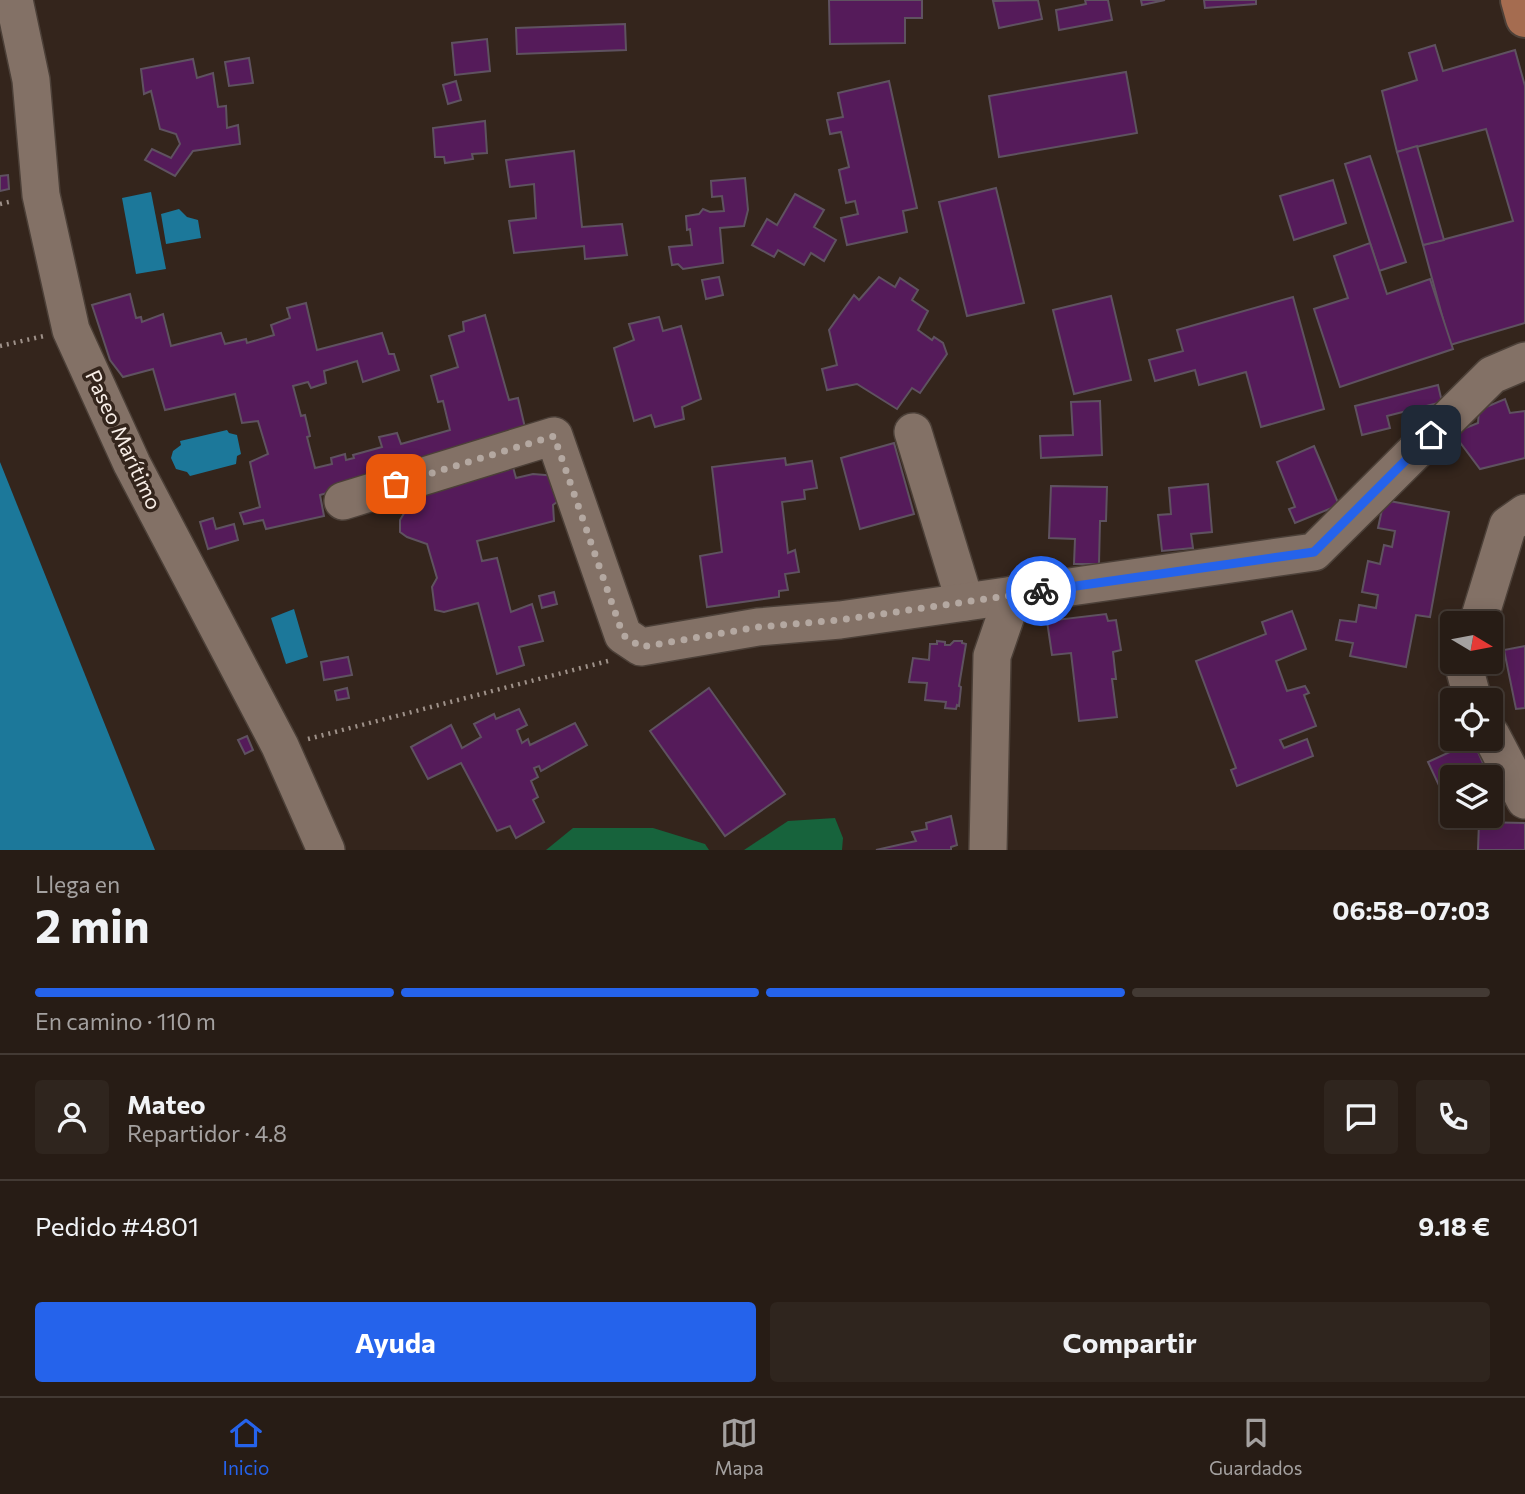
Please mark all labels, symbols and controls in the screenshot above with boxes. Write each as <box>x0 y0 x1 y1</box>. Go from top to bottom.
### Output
street label: Paseo Marítimo <box>81 366 168 513</box>
pin <box>1401 405 1461 465</box>
icon: home <box>1412 416 1450 454</box>
pin <box>366 454 426 514</box>
icon: bag <box>377 465 415 503</box>
courier <box>1006 556 1076 626</box>
icon: bike <box>1022 572 1060 610</box>
north arrow <box>1440 611 1503 674</box>
map controls <box>1440 611 1503 828</box>
button: locate <box>1440 688 1503 751</box>
button: layers <box>1440 765 1503 828</box>
text: Llega en <box>35 870 120 898</box>
text: 06:58–07:03 <box>1332 894 1490 925</box>
text: 2 min <box>35 896 150 952</box>
text: En camino · 110 m <box>35 1007 216 1035</box>
button: person <box>35 1080 109 1154</box>
button: chat <box>1324 1080 1398 1154</box>
button: phone <box>1416 1080 1490 1154</box>
text: Mateo <box>127 1088 206 1119</box>
text: Repartidor · 4.8 <box>127 1119 287 1147</box>
text: Pedido #4801 <box>35 1210 199 1241</box>
text: 9.18 € <box>1418 1210 1490 1241</box>
button: Ayuda <box>35 1302 756 1382</box>
button: Compartir <box>770 1302 1490 1382</box>
tab: Inicio <box>223 1414 269 1479</box>
tab: Mapa <box>715 1414 764 1479</box>
tab: Guardados <box>1209 1414 1302 1479</box>

